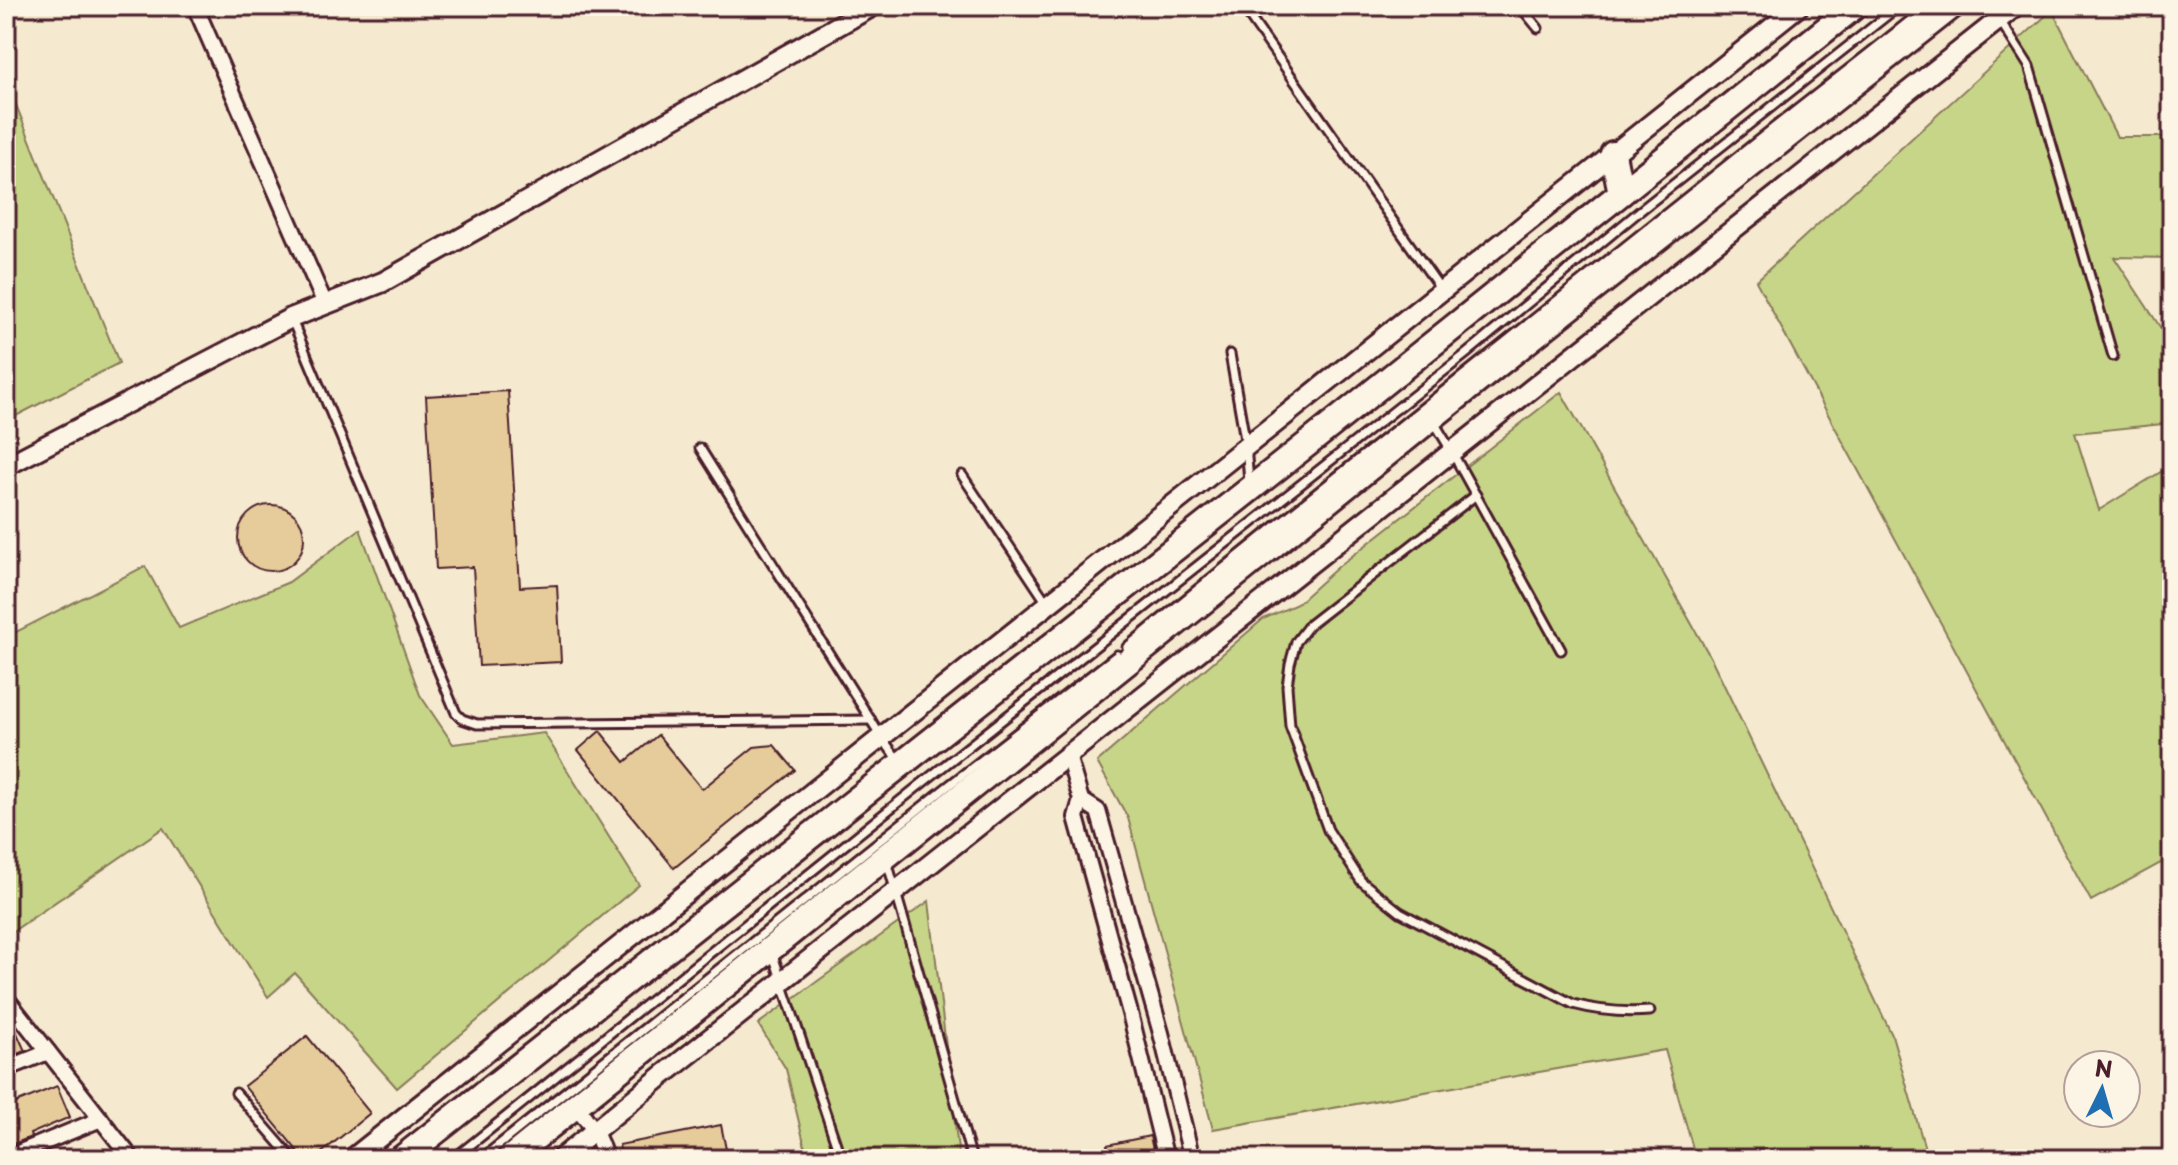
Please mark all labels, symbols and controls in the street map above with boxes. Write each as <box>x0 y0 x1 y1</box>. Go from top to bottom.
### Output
north arrow <box>2062 1049 2142 1129</box>
text: N <box>2094 1050 2114 1085</box>

